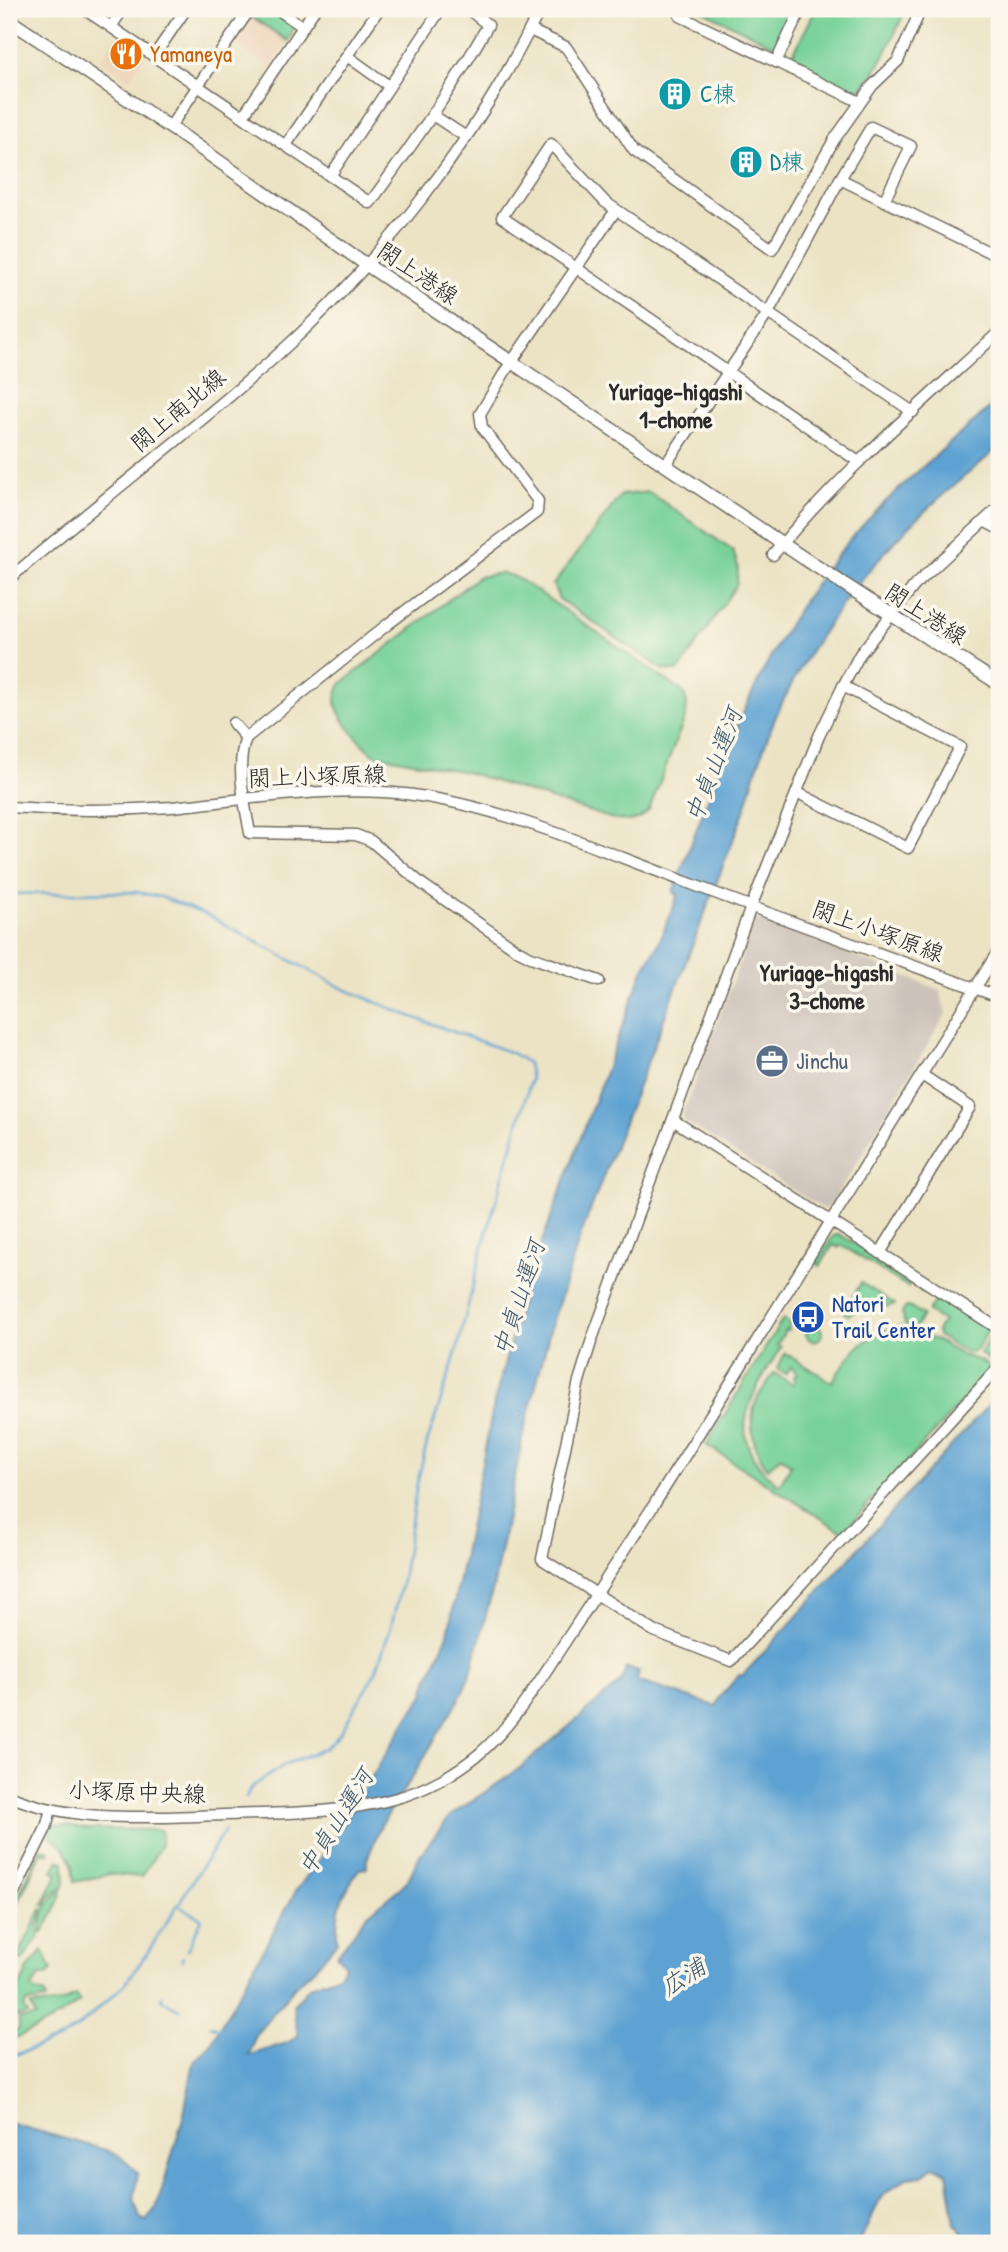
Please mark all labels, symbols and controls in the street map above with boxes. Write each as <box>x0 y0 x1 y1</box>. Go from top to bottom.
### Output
restaurant icon: Yamaneya <box>107 35 145 73</box>
place label: Yamaneya <box>150 38 232 69</box>
building icon: C棟 <box>656 75 694 113</box>
place label: C棟 <box>700 78 736 109</box>
building icon: D棟 <box>727 143 765 181</box>
place label: D棟 <box>770 146 804 177</box>
street label: 閖上港線 <box>371 234 465 311</box>
street label: 閖上南北線 <box>124 361 232 458</box>
district label: Yuriage-higashi 1-chome <box>609 375 743 435</box>
street label: 閖上港線 <box>879 576 973 652</box>
water label: 中貞山運河 <box>677 700 751 826</box>
street label: 閖上小塚原線 <box>247 758 386 793</box>
street label: 閖上小塚原線 <box>808 892 948 969</box>
district label: Yuriage-higashi 3-chome <box>760 956 894 1016</box>
office icon: Jinchu <box>753 1042 791 1080</box>
place label: Jinchu <box>796 1045 848 1076</box>
water label: 中貞山運河 <box>484 1233 553 1360</box>
place label: Natori Trail Center <box>832 1288 935 1345</box>
bus stop icon: Natori Trail Center <box>789 1298 827 1336</box>
water label: 中貞山運河 <box>290 1760 382 1881</box>
street label: 小塚原中央線 <box>68 1774 207 1809</box>
water label: 広浦 <box>654 1948 714 2003</box>

